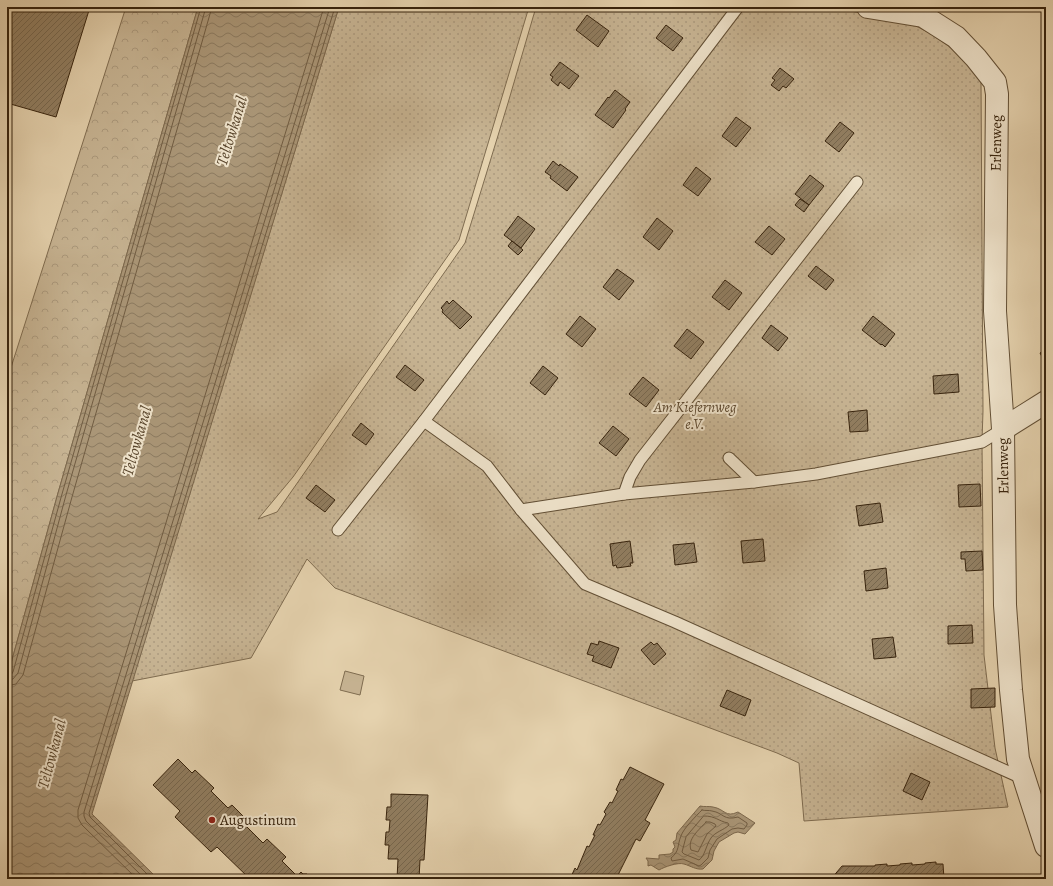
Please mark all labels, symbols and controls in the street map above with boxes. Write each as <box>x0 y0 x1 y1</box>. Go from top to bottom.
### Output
water label: Teltowkanal <box>211 94 253 168</box>
street label: Erlenweg <box>986 114 1007 172</box>
park label: Am Kiefernweg e.V. <box>653 397 737 434</box>
water label: Teltowkanal <box>117 404 157 478</box>
street label: Erlenweg <box>992 437 1013 495</box>
water label: Teltowkanal <box>32 717 72 791</box>
place label: Augustinum <box>219 810 297 830</box>
marker: Augustinum <box>207 815 217 825</box>

